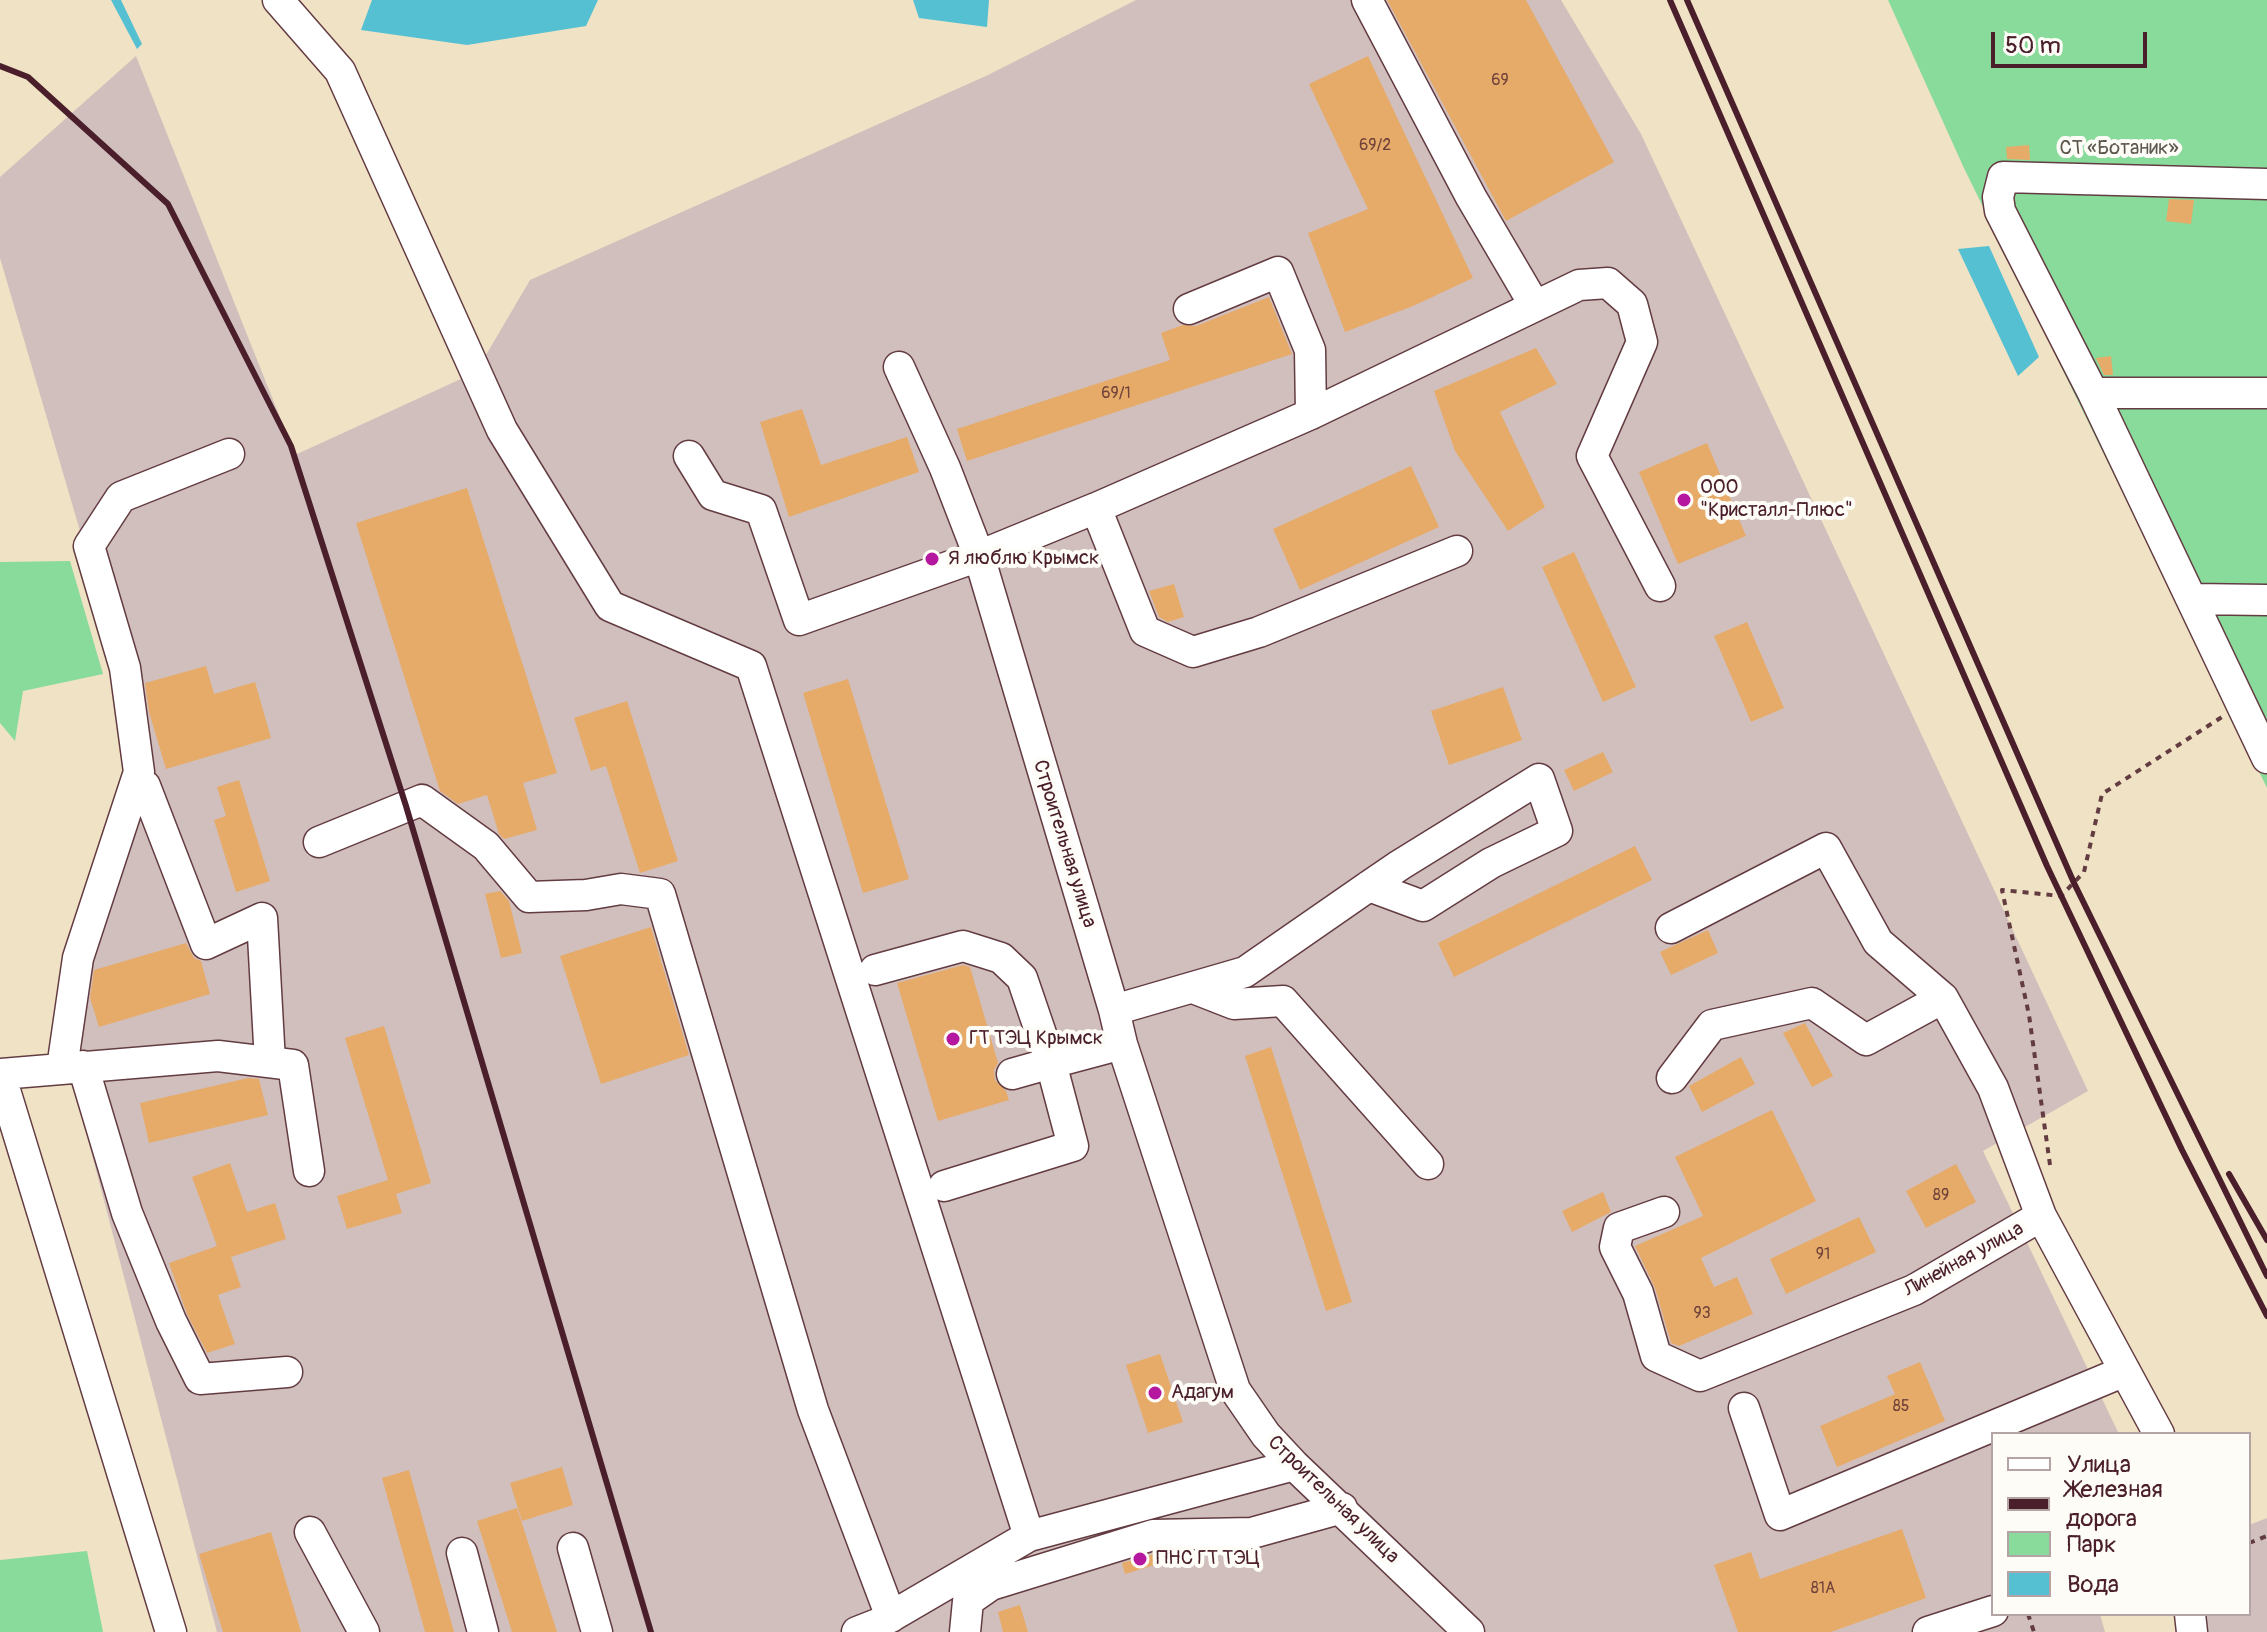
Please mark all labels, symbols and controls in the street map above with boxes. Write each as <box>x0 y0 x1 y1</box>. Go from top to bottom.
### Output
scale bar <box>1995 16 2151 66</box>
text: 50 m <box>2005 31 2061 60</box>
house number: 69 <box>1491 71 1509 91</box>
house number: 69/2 <box>1359 136 1391 156</box>
park label: СТ «Ботаник» <box>2059 137 2179 161</box>
house number: 69/1 <box>1101 384 1131 404</box>
place label: ООО "Кристалл-Плюс" <box>1700 476 1853 523</box>
marker: ООО "Кристалл-Плюс" <box>1675 491 1693 509</box>
place label: Я люблю Крымск <box>948 547 1099 571</box>
marker: Я люблю Крымск <box>923 550 941 568</box>
street label: Строительная улица <box>1027 757 1101 931</box>
place label: ГТ ТЭЦ Крымск <box>969 1027 1103 1051</box>
marker: ГТ ТЭЦ Крымск <box>944 1030 962 1048</box>
house number: 89 <box>1933 1186 1949 1206</box>
street label: Линейная улица <box>1900 1217 2028 1303</box>
house number: 91 <box>1816 1245 1830 1265</box>
house number: 93 <box>1693 1304 1711 1324</box>
place label: Адагум <box>1171 1381 1234 1405</box>
marker: Адагум <box>1146 1384 1164 1402</box>
house number: 85 <box>1893 1397 1909 1417</box>
street label: Строительная улица <box>1262 1431 1404 1569</box>
legend <box>1991 1432 2251 1616</box>
text: Улица <box>2067 1450 2131 1479</box>
text: Железная дорога <box>2066 1475 2163 1533</box>
text: Парк <box>2067 1530 2116 1559</box>
place label: ПНС ГТ ТЭЦ <box>1156 1547 1260 1571</box>
marker: ПНС ГТ ТЭЦ <box>1131 1550 1149 1568</box>
text: Вода <box>2067 1570 2119 1599</box>
house number: 81А <box>1811 1579 1835 1599</box>

